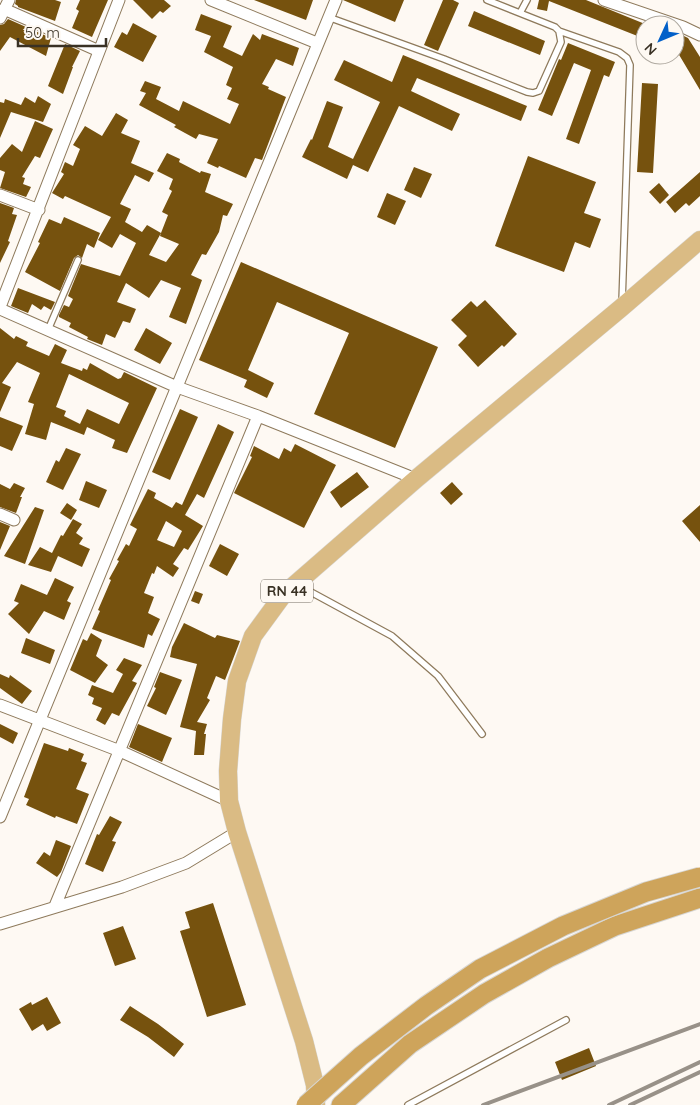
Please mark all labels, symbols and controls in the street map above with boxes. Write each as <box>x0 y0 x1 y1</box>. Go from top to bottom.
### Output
scale bar <box>18 15 105 47</box>
north arrow <box>635 15 685 65</box>
text: 50 m <box>25 23 60 42</box>
text: N <box>641 39 661 59</box>
road number: RN 44 <box>261 580 313 602</box>

